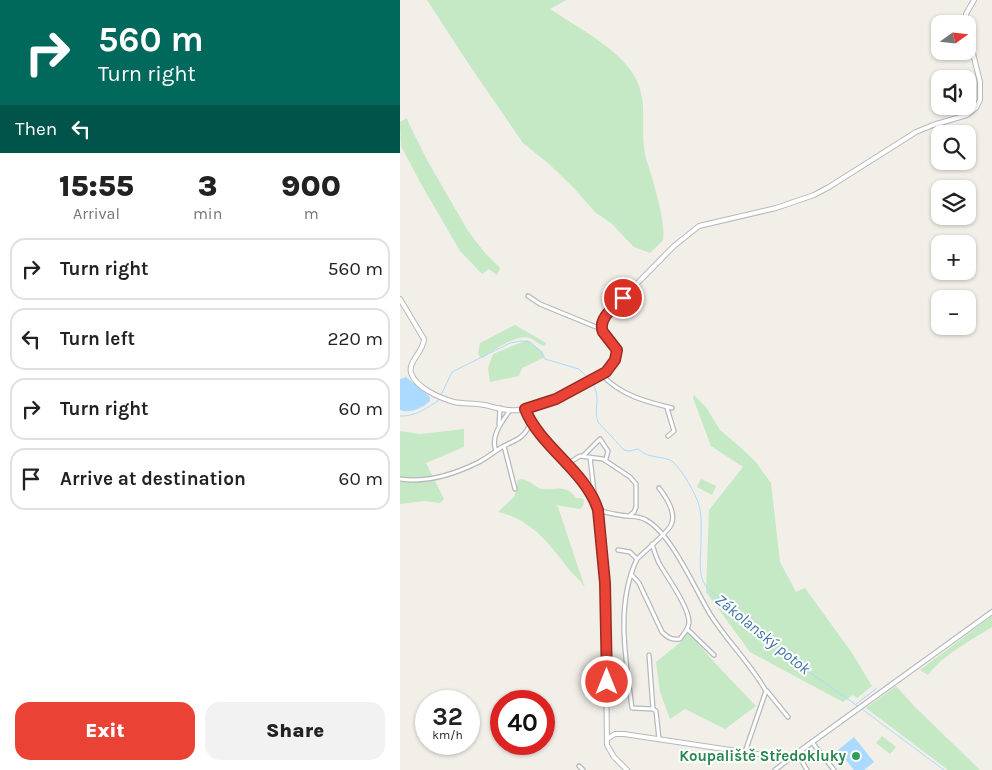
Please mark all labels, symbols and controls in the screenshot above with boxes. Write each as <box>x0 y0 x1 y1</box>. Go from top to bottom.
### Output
north arrow <box>931 15 976 60</box>
map controls <box>931 15 976 335</box>
text: 560 m <box>98 19 204 60</box>
icon: right <box>15 20 80 85</box>
text: Turn right <box>98 61 196 87</box>
button: sound <box>931 70 976 115</box>
icon: left <box>67 115 95 143</box>
text: Then <box>15 118 57 140</box>
button: search <box>931 125 976 170</box>
text: 15:55 <box>59 168 134 204</box>
text: 3 <box>198 168 217 204</box>
text: 900 <box>281 168 341 204</box>
button: layers <box>931 180 976 225</box>
text: Arrival <box>73 204 120 223</box>
text: min <box>193 204 222 223</box>
text: m <box>304 204 319 223</box>
button: + <box>931 235 976 280</box>
icon: right <box>17 255 45 283</box>
text: Turn right <box>60 258 149 280</box>
text: 560 m <box>328 258 383 280</box>
pin <box>602 277 644 319</box>
icon: arrive <box>609 284 637 312</box>
button: − <box>931 290 976 335</box>
icon: left <box>17 325 45 353</box>
text: Turn left <box>60 328 135 350</box>
text: 220 m <box>327 328 383 350</box>
icon: right <box>17 395 45 423</box>
text: Turn right <box>60 398 149 420</box>
text: 60 m <box>339 398 383 420</box>
icon: arrive <box>17 465 45 493</box>
text: Arrive at destination <box>60 468 246 490</box>
text: 60 m <box>339 468 383 490</box>
water label: Zákolanský potok <box>712 590 815 679</box>
position arrow <box>580 655 632 707</box>
speed limit sign: 40 <box>490 690 555 755</box>
button: Exit <box>15 702 195 760</box>
button: Share <box>205 702 385 760</box>
text: 32 <box>432 702 463 731</box>
text: km/h <box>432 728 463 742</box>
place label: Koupaliště Středokluky <box>679 747 846 765</box>
marker: Koupaliště Středokluky <box>850 750 862 762</box>

